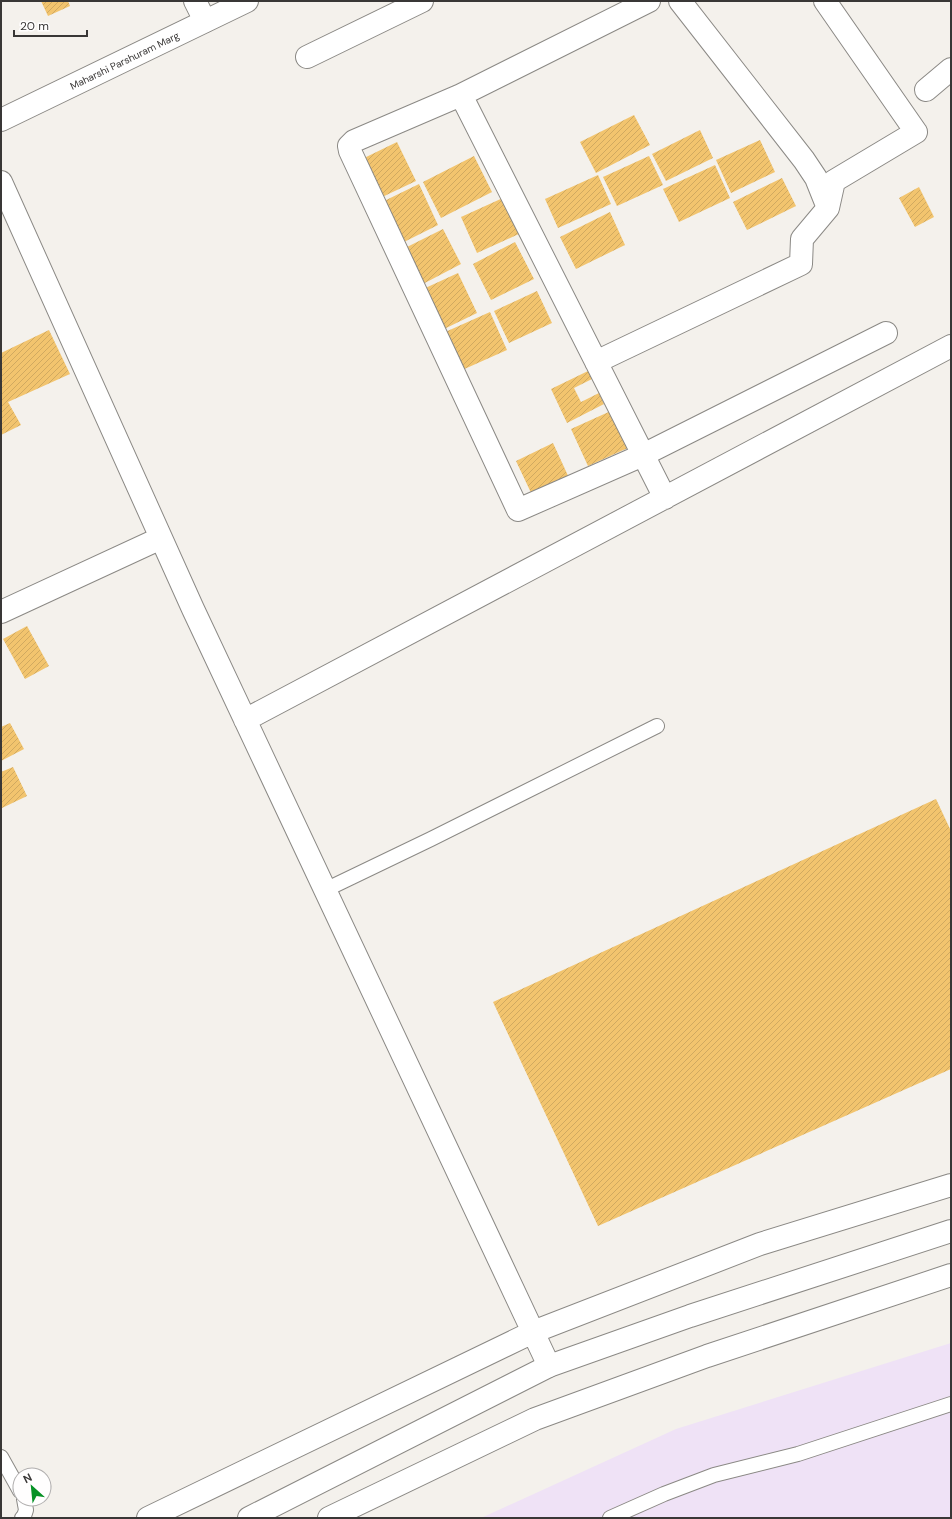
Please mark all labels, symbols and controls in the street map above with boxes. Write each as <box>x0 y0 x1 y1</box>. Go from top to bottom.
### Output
scale bar <box>14 12 87 38</box>
text: 20 m <box>20 18 49 34</box>
street label: Maharshi Parshuram Marg <box>68 28 181 92</box>
north arrow <box>12 1467 52 1507</box>
text: N <box>21 1470 34 1486</box>

